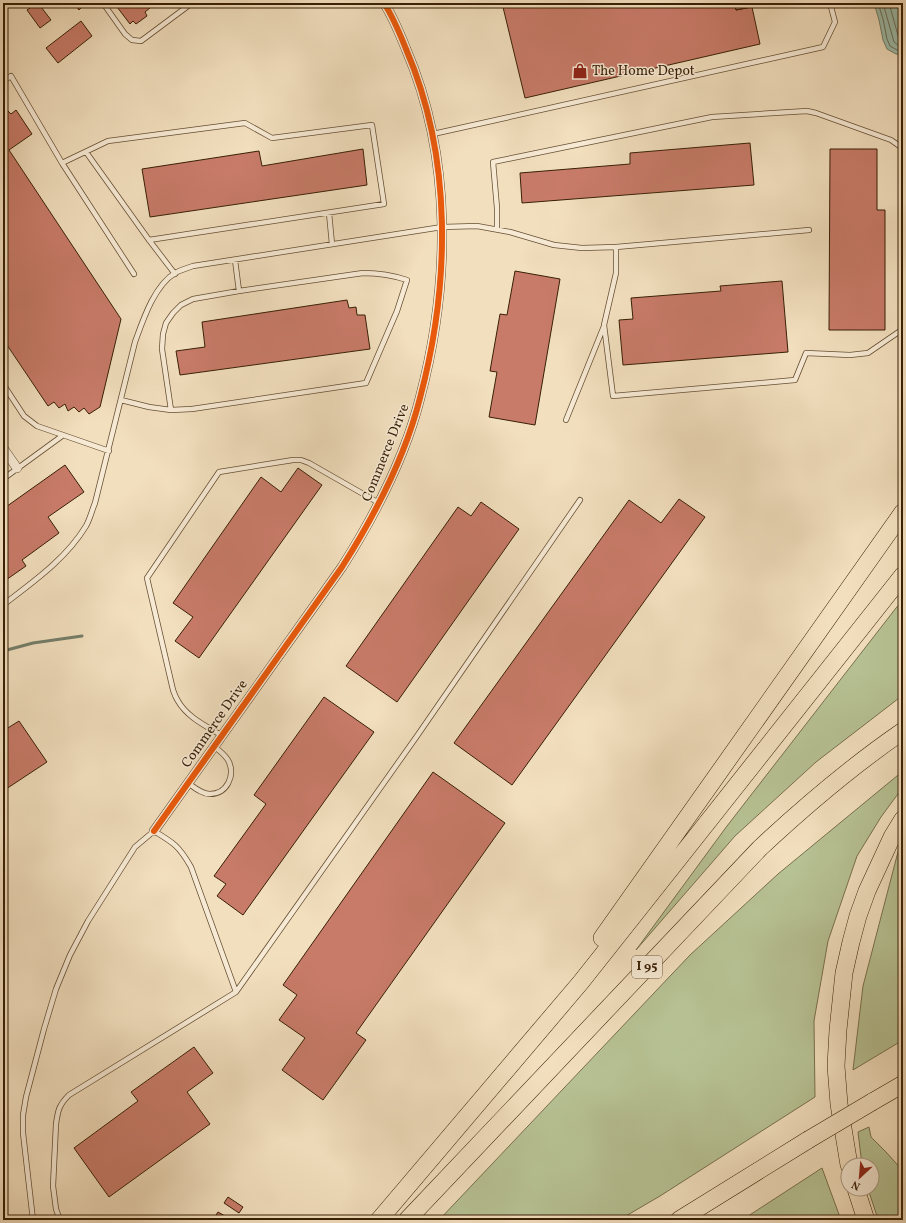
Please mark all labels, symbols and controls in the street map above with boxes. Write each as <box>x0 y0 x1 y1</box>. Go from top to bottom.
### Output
shop icon: The Home Depot <box>571 62 589 80</box>
place label: The Home Depot <box>592 62 695 81</box>
street label: Commerce Drive <box>358 401 414 505</box>
street label: Commerce Drive <box>177 676 253 772</box>
road number: I 95 <box>632 956 662 978</box>
north arrow <box>840 1157 880 1197</box>
text: N <box>849 1176 863 1193</box>

